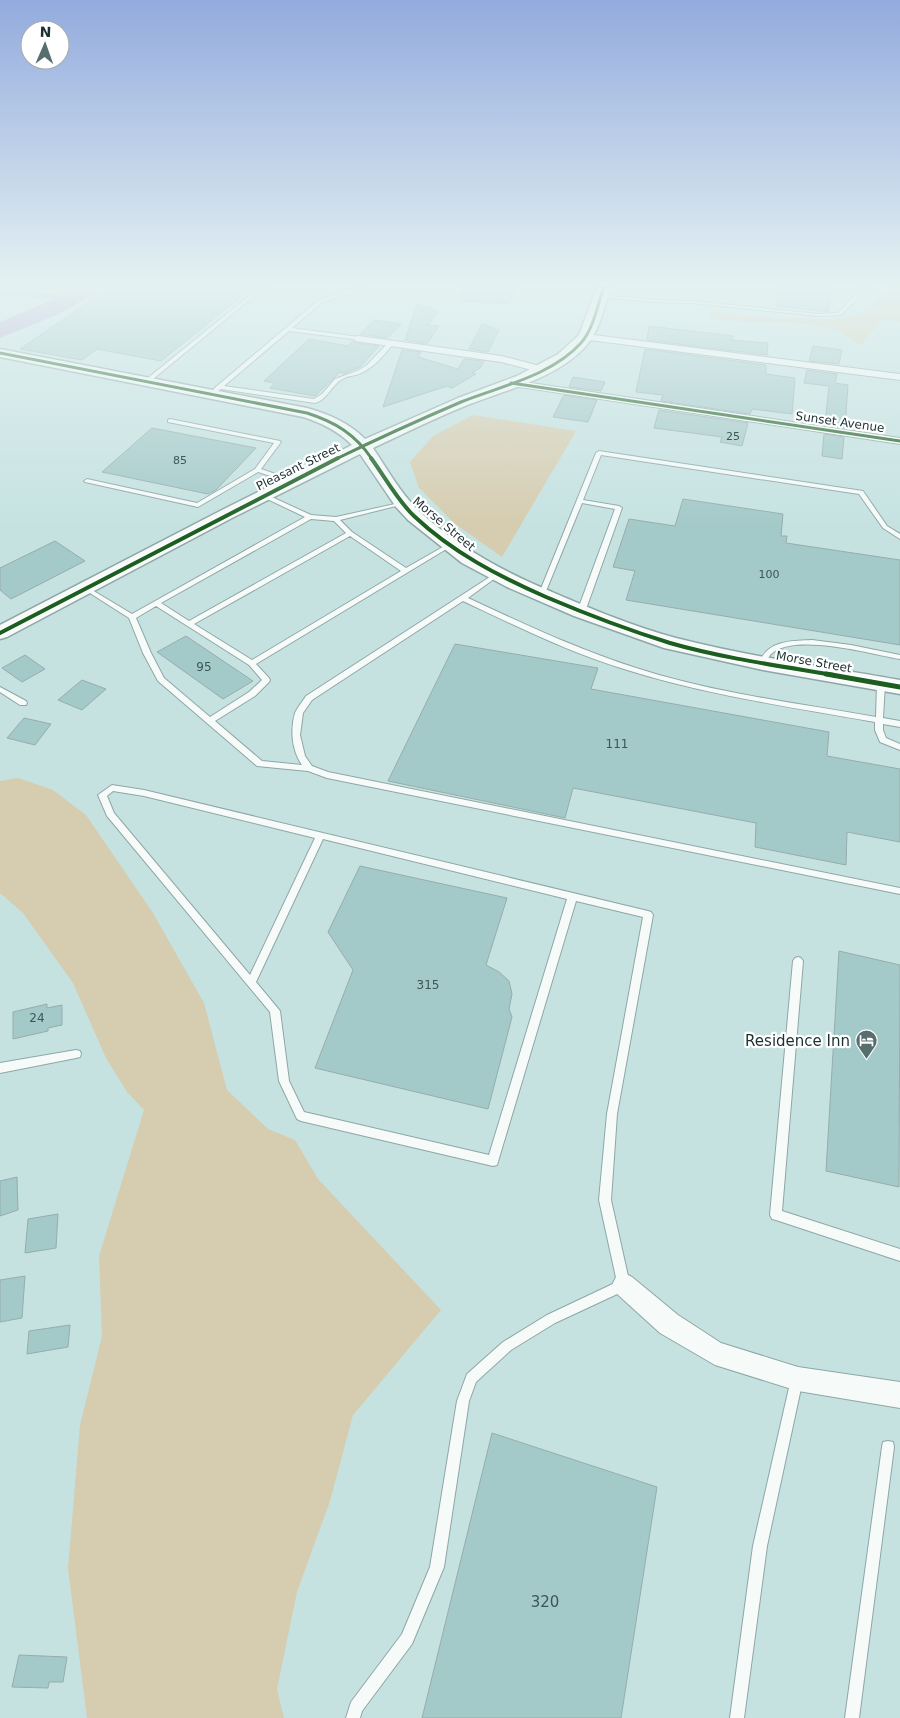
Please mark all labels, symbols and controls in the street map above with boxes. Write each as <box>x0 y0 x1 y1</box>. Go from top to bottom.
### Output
north arrow <box>20 20 70 70</box>
text: N <box>39 24 52 40</box>
street label: Sunset Avenue <box>795 409 885 435</box>
house number: 25 <box>726 430 740 443</box>
street label: Pleasant Street <box>254 441 342 493</box>
house number: 85 <box>173 454 187 467</box>
street label: Morse Street <box>410 494 478 554</box>
house number: 100 <box>759 568 780 581</box>
street label: Morse Street <box>775 648 853 676</box>
house number: 95 <box>196 660 212 674</box>
house number: 111 <box>606 737 628 751</box>
house number: 315 <box>417 978 439 992</box>
house number: 24 <box>29 1011 45 1025</box>
hotel icon: Residence Inn <box>854 1029 878 1060</box>
place label: Residence Inn <box>745 1032 850 1050</box>
house number: 320 <box>531 1593 559 1611</box>

